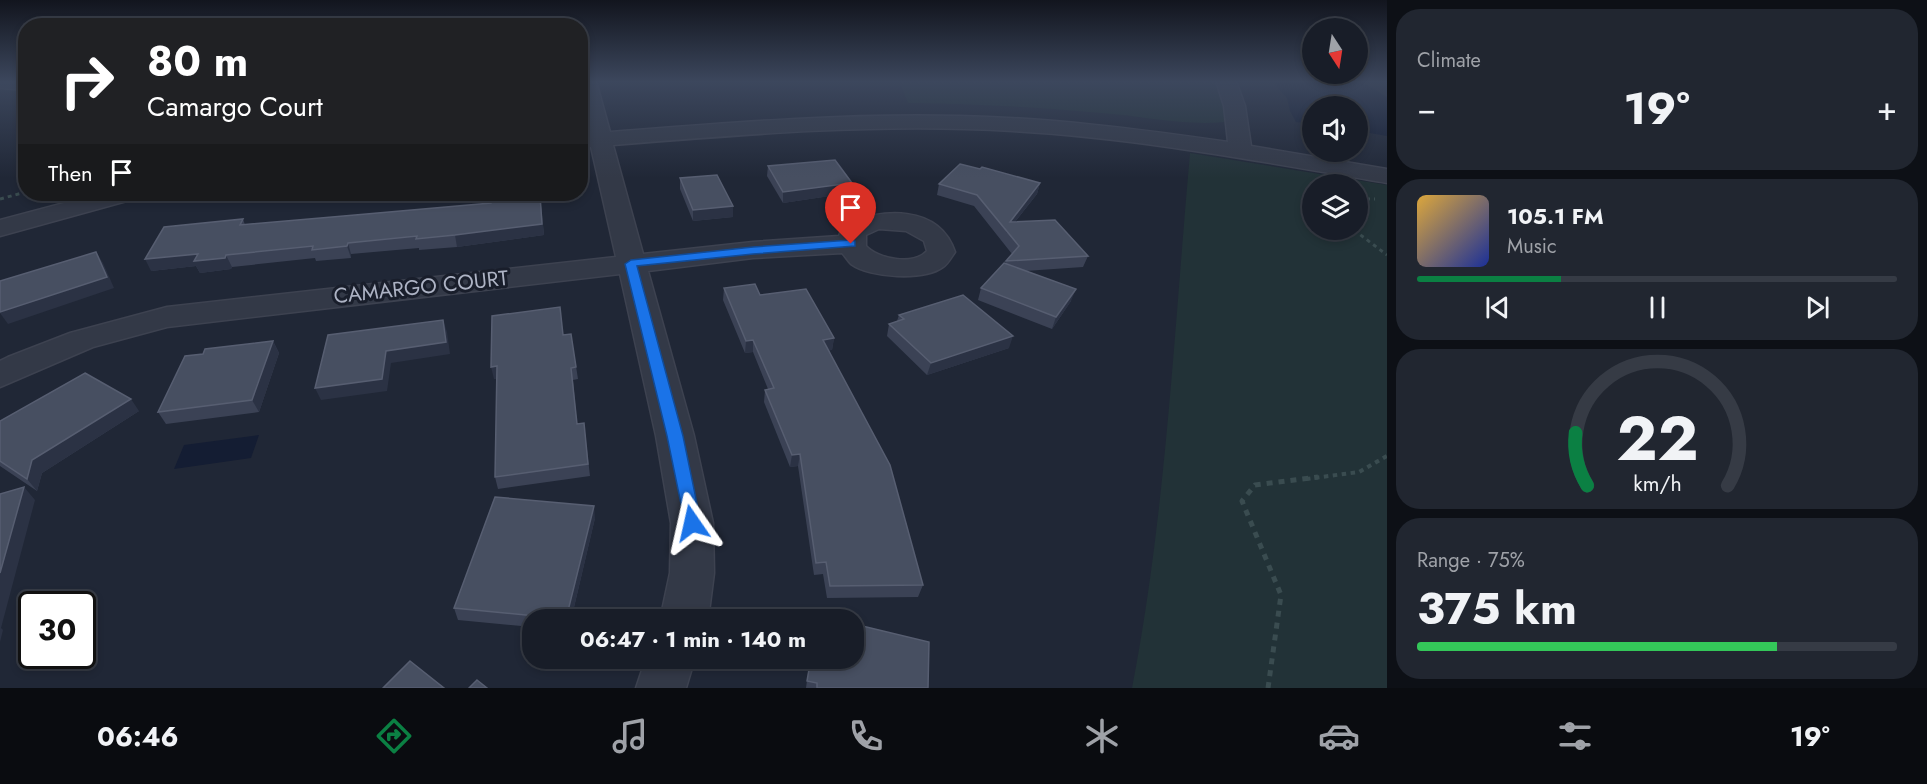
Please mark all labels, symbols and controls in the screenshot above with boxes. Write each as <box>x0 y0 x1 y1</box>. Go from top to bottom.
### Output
north arrow <box>1302 18 1368 84</box>
map controls <box>1302 18 1368 240</box>
text: 80 m <box>147 31 248 92</box>
icon: right <box>48 42 126 120</box>
text: Climate <box>1417 46 1481 75</box>
text: 19° <box>1623 76 1690 141</box>
text: − <box>1417 85 1436 132</box>
text: + <box>1877 85 1897 132</box>
text: Camargo Court <box>147 87 323 126</box>
button: sound <box>1302 96 1368 162</box>
icon: arrive <box>105 156 138 189</box>
text: Then <box>48 157 93 189</box>
button: layers <box>1302 174 1368 240</box>
pin <box>825 182 876 244</box>
icon: arrive <box>834 191 867 224</box>
text: 105.1 FM <box>1507 200 1604 232</box>
text: Music <box>1507 232 1557 261</box>
street label: CAMARGO COURT <box>332 263 510 311</box>
icon: previous <box>1481 291 1514 324</box>
icon: pause <box>1641 291 1674 324</box>
icon: next <box>1801 291 1834 324</box>
text: 22 <box>1616 393 1698 483</box>
text: km/h <box>1633 468 1681 499</box>
position arrow <box>660 491 724 555</box>
text: Range · 75% <box>1417 546 1525 575</box>
text: 375 km <box>1417 576 1577 641</box>
speed limit sign: 30 <box>18 591 96 669</box>
text: 06:47 · 1 min · 140 m <box>580 623 806 655</box>
icon: directions <box>373 715 415 757</box>
icon: music <box>609 715 651 757</box>
icon: phone <box>845 715 887 757</box>
icon: climate <box>1081 715 1123 757</box>
icon: car <box>1318 715 1360 757</box>
icon: filters <box>1554 715 1596 757</box>
text: 06:46 <box>97 717 179 756</box>
text: 19° <box>1790 717 1830 756</box>

